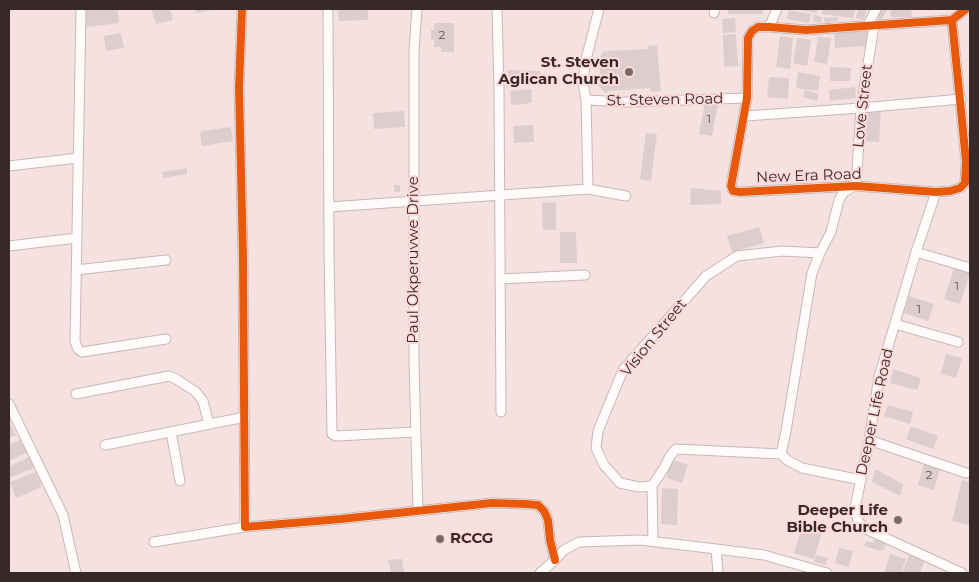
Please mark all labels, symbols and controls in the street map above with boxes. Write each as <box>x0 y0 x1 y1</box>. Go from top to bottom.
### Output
house number: 2 <box>439 28 445 42</box>
place label: St. Steven Aglican Church <box>498 54 619 89</box>
street label: Love Street <box>850 63 876 149</box>
marker: St. Steven Aglican Church <box>623 66 635 78</box>
street label: St. Steven Road <box>606 90 724 110</box>
house number: 1 <box>707 112 711 126</box>
street label: New Era Road <box>756 165 862 187</box>
street label: Paul Okperuvwe Drive <box>405 176 423 344</box>
house number: 1 <box>955 279 959 293</box>
street label: Vision Street <box>617 296 691 380</box>
house number: 1 <box>917 302 921 316</box>
street label: Deeper Life Road <box>853 347 897 477</box>
house number: 2 <box>926 468 932 482</box>
place label: Deeper Life Bible Church <box>786 502 888 537</box>
marker: Deeper Life Bible Church <box>892 514 904 526</box>
place label: RCCG <box>450 530 493 548</box>
marker: RCCG <box>434 533 446 545</box>

